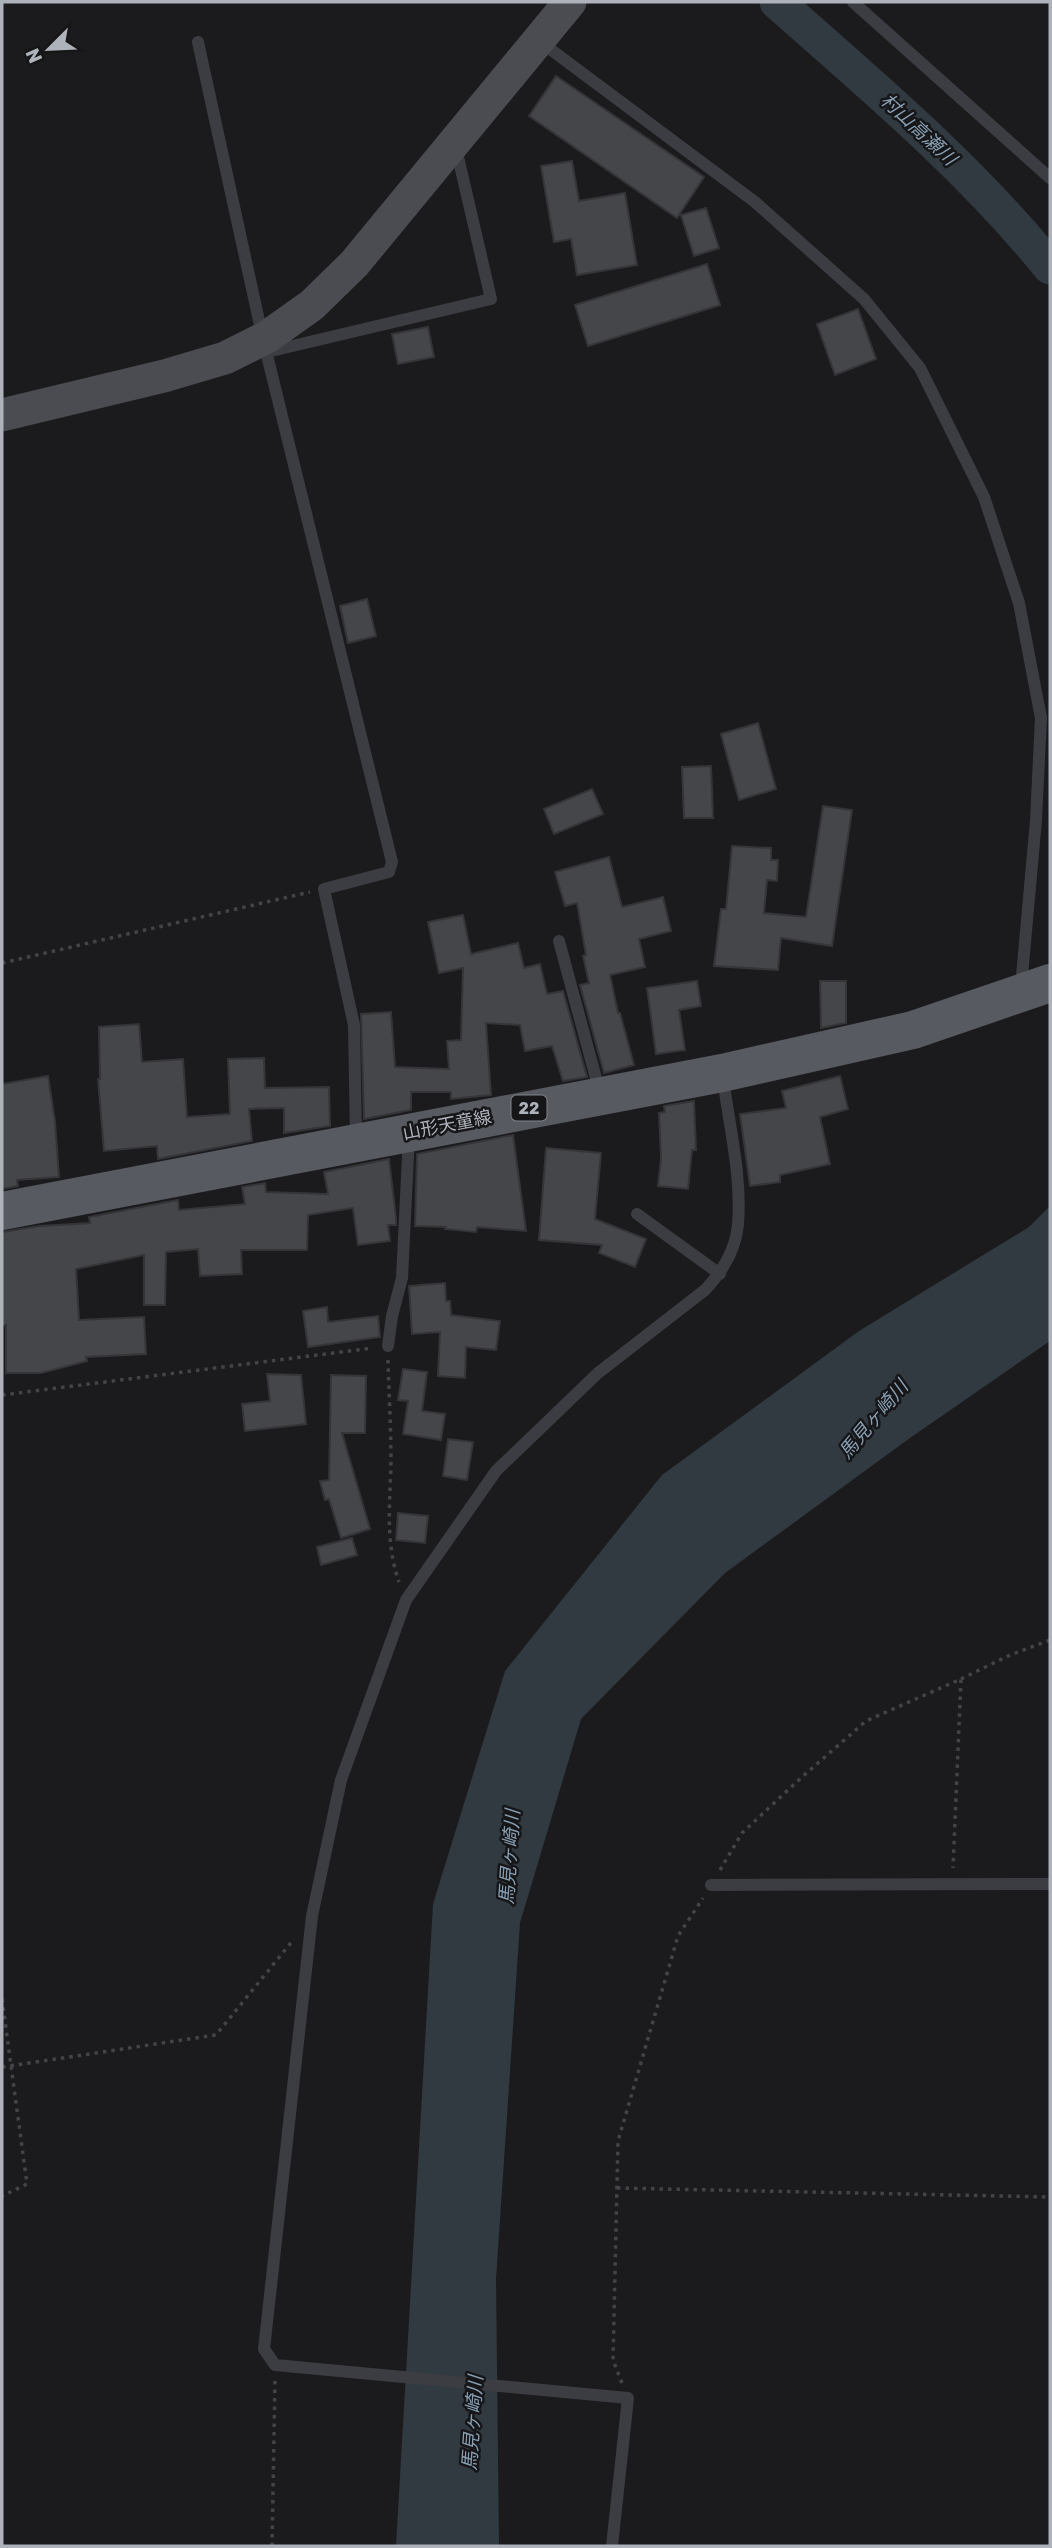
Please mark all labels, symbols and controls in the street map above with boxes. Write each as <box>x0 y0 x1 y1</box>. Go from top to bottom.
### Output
north arrow <box>14 14 84 84</box>
text: N <box>21 45 47 67</box>
water label: 村山高瀬川 <box>876 89 963 172</box>
road number: 22 <box>512 1096 546 1120</box>
street label: 山形天童線 <box>401 1106 493 1144</box>
water label: 馬見ヶ崎川 <box>834 1374 914 1463</box>
water label: 馬見ヶ崎川 <box>495 1807 524 1905</box>
water label: 馬見ヶ崎川 <box>458 2373 487 2471</box>

